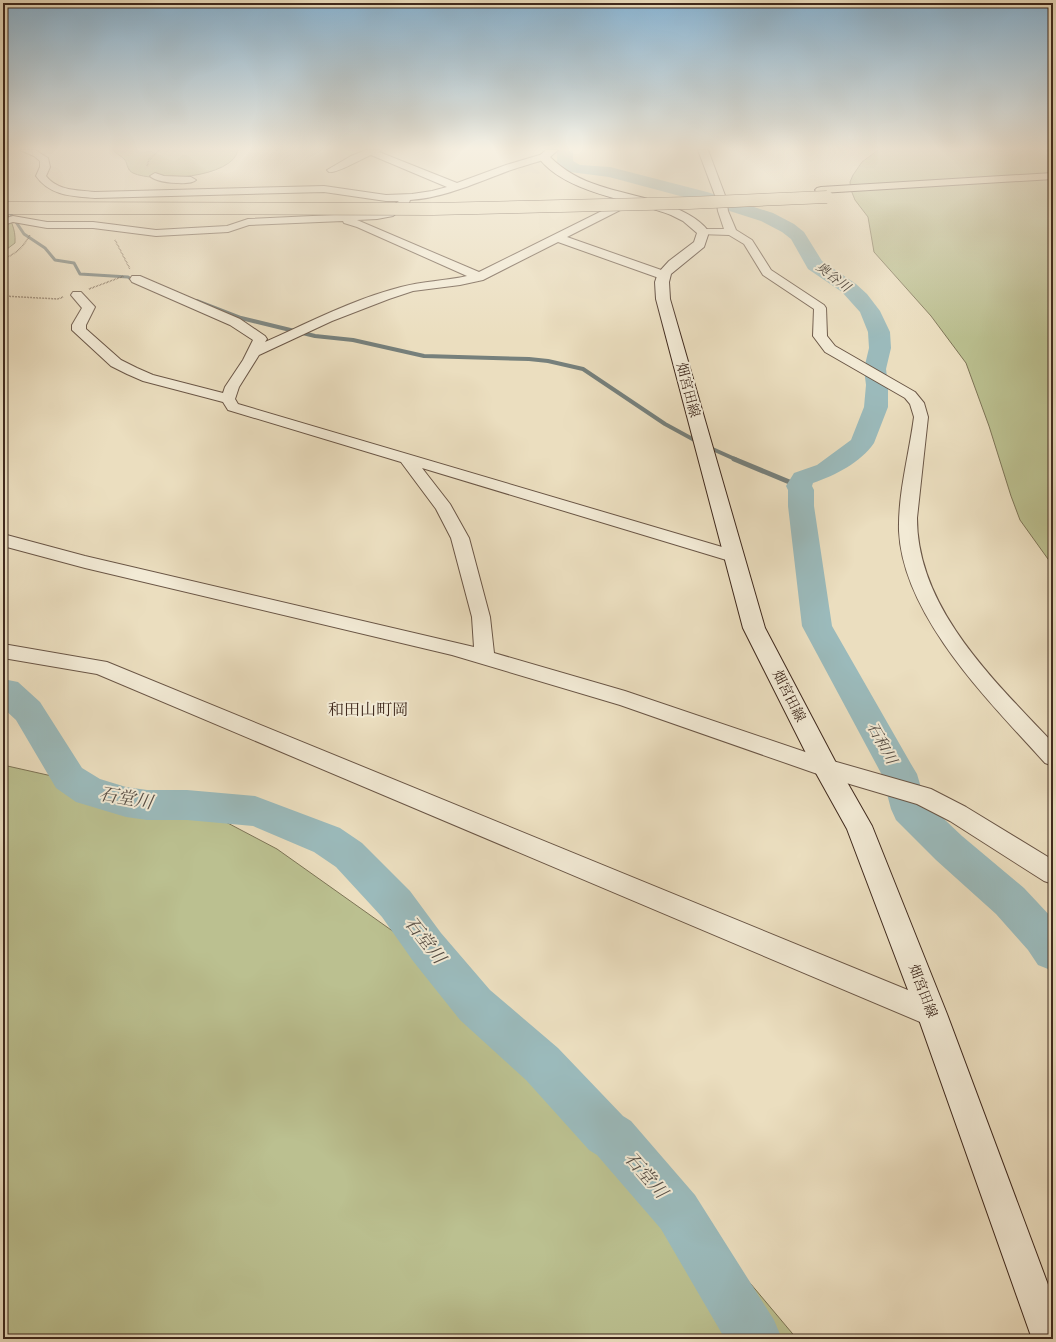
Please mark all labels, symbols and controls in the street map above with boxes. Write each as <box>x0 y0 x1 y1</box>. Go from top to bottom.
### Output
water label: 奥谷川 <box>813 259 855 297</box>
street label: 畑宮田線 <box>673 361 703 419</box>
street label: 畑宮田線 <box>769 667 809 725</box>
district label: 和田山町岡 <box>328 700 408 719</box>
water label: 石和川 <box>863 719 902 769</box>
water label: 石堂川 <box>98 782 156 814</box>
water label: 石堂川 <box>400 912 452 970</box>
street label: 畑宮田線 <box>905 962 941 1020</box>
water label: 石堂川 <box>620 1147 673 1204</box>

